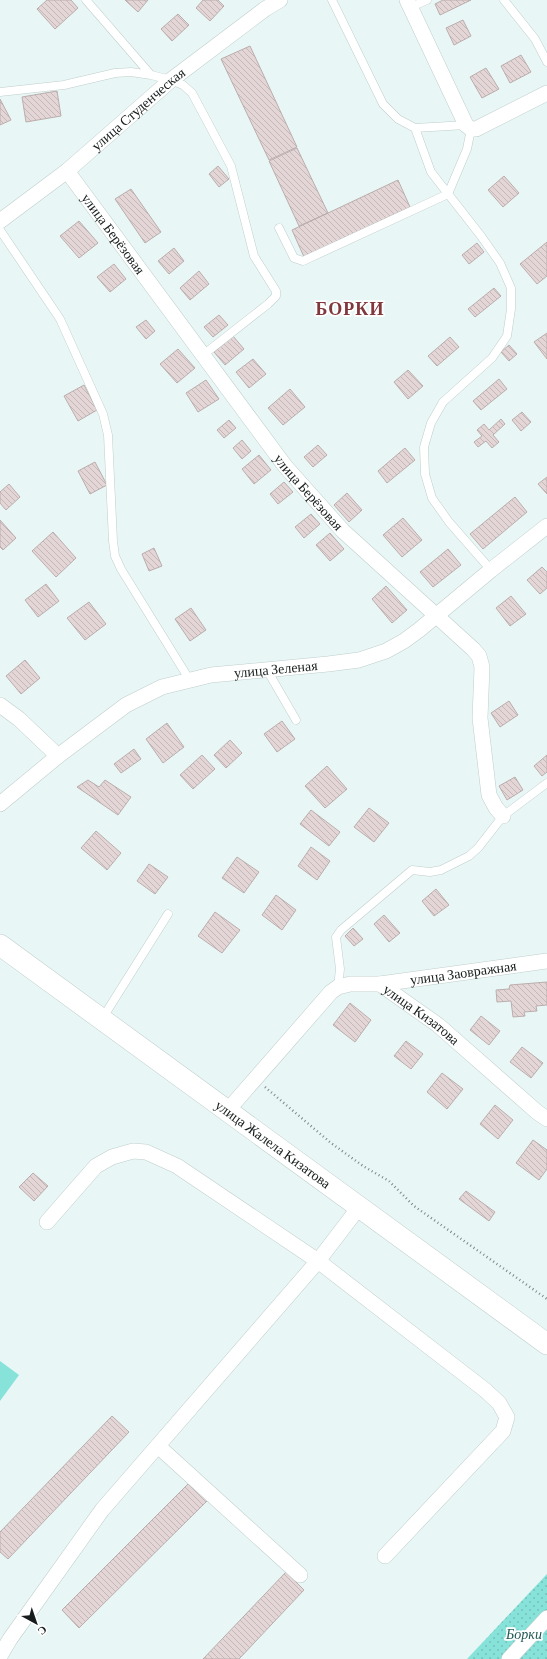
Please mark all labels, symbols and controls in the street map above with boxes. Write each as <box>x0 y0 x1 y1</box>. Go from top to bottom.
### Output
street label: улица Студенческая <box>88 64 189 154</box>
street label: улица Берёзовая <box>78 190 149 278</box>
district label: БОРКИ <box>316 299 384 319</box>
street label: улица Берёзовая <box>271 451 347 534</box>
street label: улица Зеленая <box>233 657 319 681</box>
street label: улица Заовражная <box>409 957 518 988</box>
street label: улица Кизатова <box>380 981 463 1049</box>
street label: улица Жалела Кизатова <box>212 1097 334 1192</box>
north arrow <box>16 1603 56 1643</box>
text: С <box>35 1624 49 1638</box>
park label: Борки <box>505 1626 542 1642</box>

